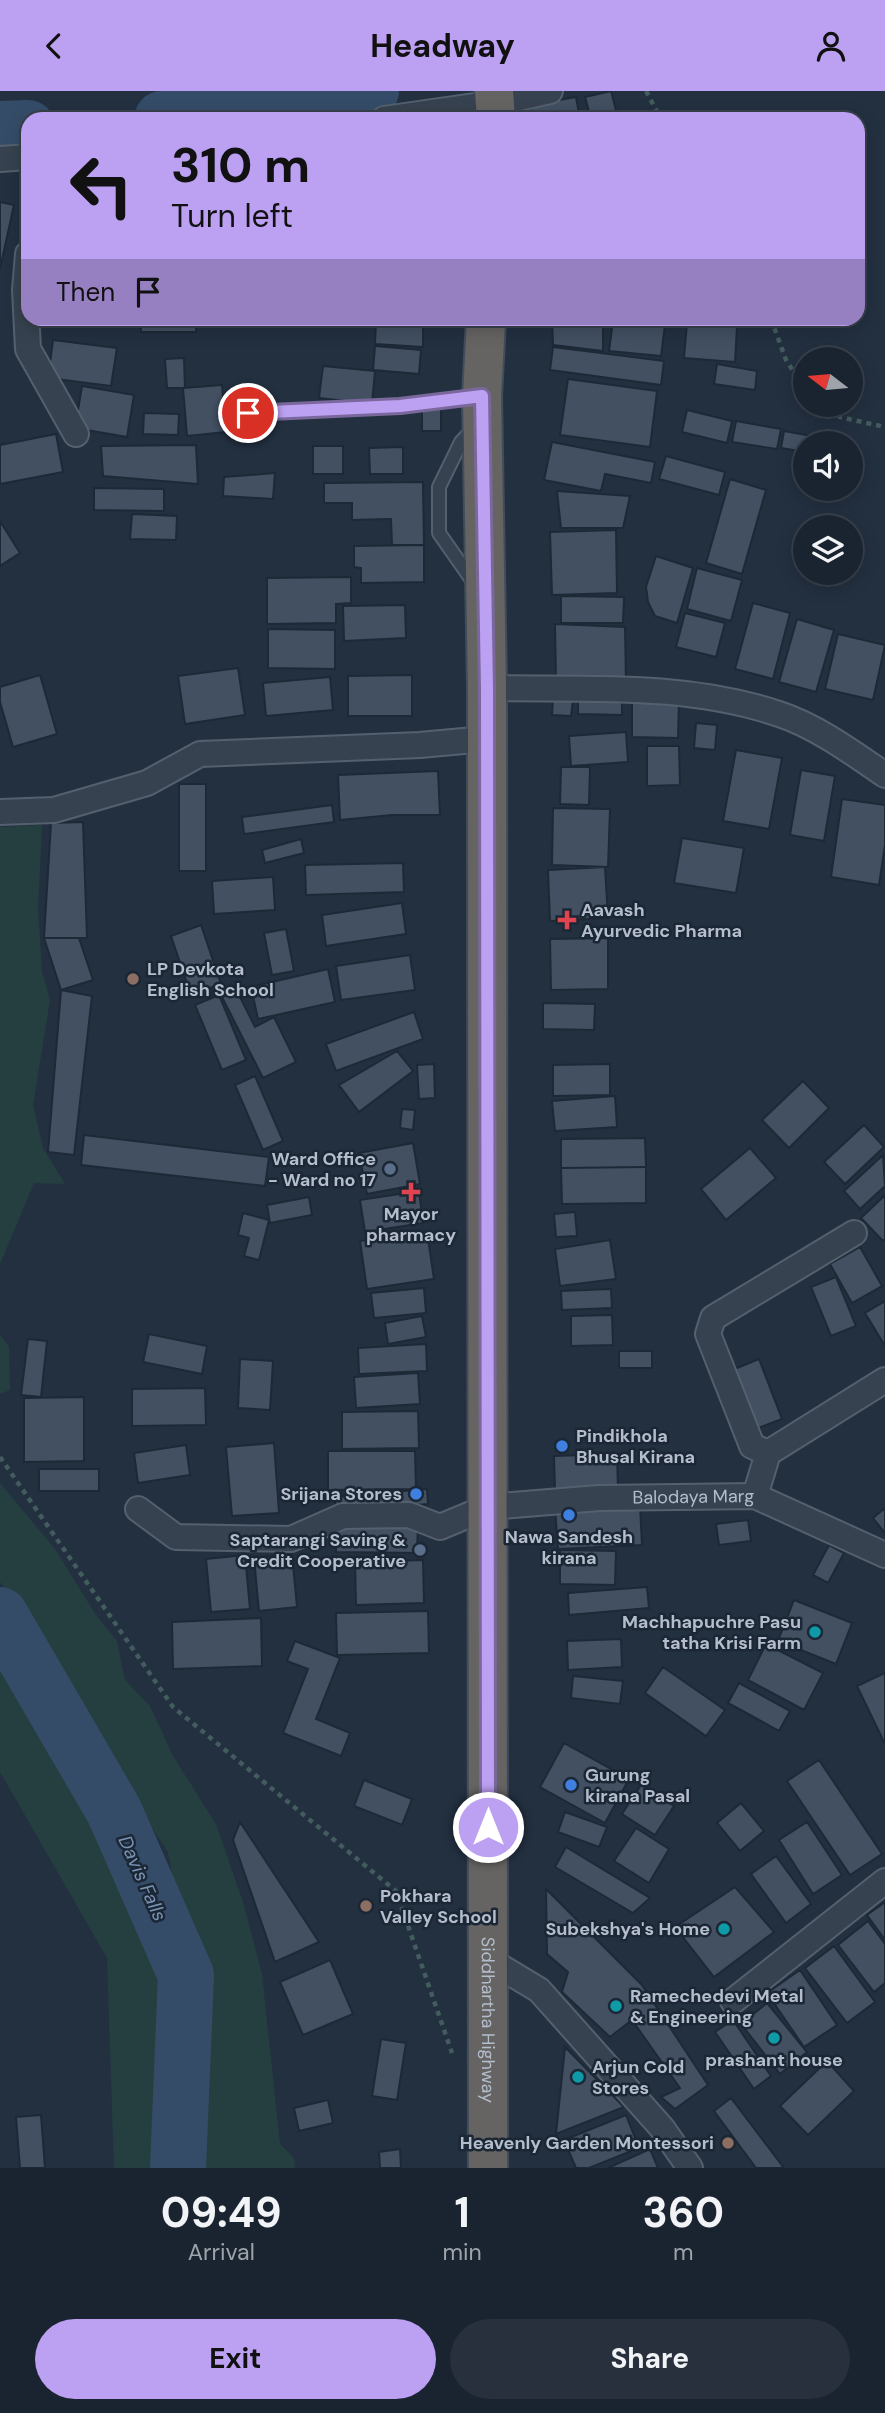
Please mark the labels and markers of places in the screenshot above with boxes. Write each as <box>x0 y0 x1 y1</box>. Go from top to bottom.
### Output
pin <box>218 383 278 443</box>
place label: Aavash Ayurvedic Pharma <box>581 898 742 943</box>
marker: Aavash Ayurvedic Pharma <box>559 912 575 928</box>
place label: LP Devkota English School <box>147 957 274 1002</box>
marker: LP Devkota English School <box>125 971 141 987</box>
place label: Ward Office - Ward no 17 <box>268 1147 376 1192</box>
marker: Ward Office - Ward no 17 <box>382 1161 398 1177</box>
marker: Mayor pharmacy <box>403 1184 419 1200</box>
place label: Mayor pharmacy <box>366 1202 456 1247</box>
place label: Pindikhola Bhusal Kirana <box>576 1424 695 1469</box>
marker: Pindikhola Bhusal Kirana <box>554 1438 570 1454</box>
place label: Srijana Stores <box>280 1482 402 1506</box>
marker: Srijana Stores <box>408 1486 424 1502</box>
marker: Nawa Sandesh kirana <box>561 1507 577 1523</box>
place label: Nawa Sandesh kirana <box>505 1525 633 1570</box>
place label: Saptarangi Saving & Credit Cooperative <box>230 1528 406 1573</box>
marker: Saptarangi Saving & Credit Cooperative <box>412 1542 428 1558</box>
place label: Machhapuchre Pasu tatha Krisi Farm <box>622 1610 801 1655</box>
marker: Machhapuchre Pasu tatha Krisi Farm <box>807 1624 823 1640</box>
place label: Gurung kirana Pasal <box>585 1763 690 1808</box>
marker: Gurung kirana Pasal <box>563 1777 579 1793</box>
place label: Pokhara Valley School <box>380 1884 497 1929</box>
marker: Pokhara Valley School <box>358 1898 374 1914</box>
place label: Subekshya's Home <box>545 1917 710 1941</box>
marker: Subekshya's Home <box>716 1921 732 1937</box>
place label: Ramechedevi Metal & Engineering <box>630 1984 804 2029</box>
marker: Ramechedevi Metal & Engineering <box>608 1998 624 2014</box>
marker: prashant house <box>766 2030 782 2046</box>
place label: prashant house <box>705 2048 843 2072</box>
place label: Arjun Cold Stores <box>592 2055 684 2100</box>
marker: Arjun Cold Stores <box>570 2069 586 2085</box>
place label: Heavenly Garden Montessori <box>460 2131 714 2155</box>
marker: Heavenly Garden Montessori <box>720 2135 736 2151</box>

